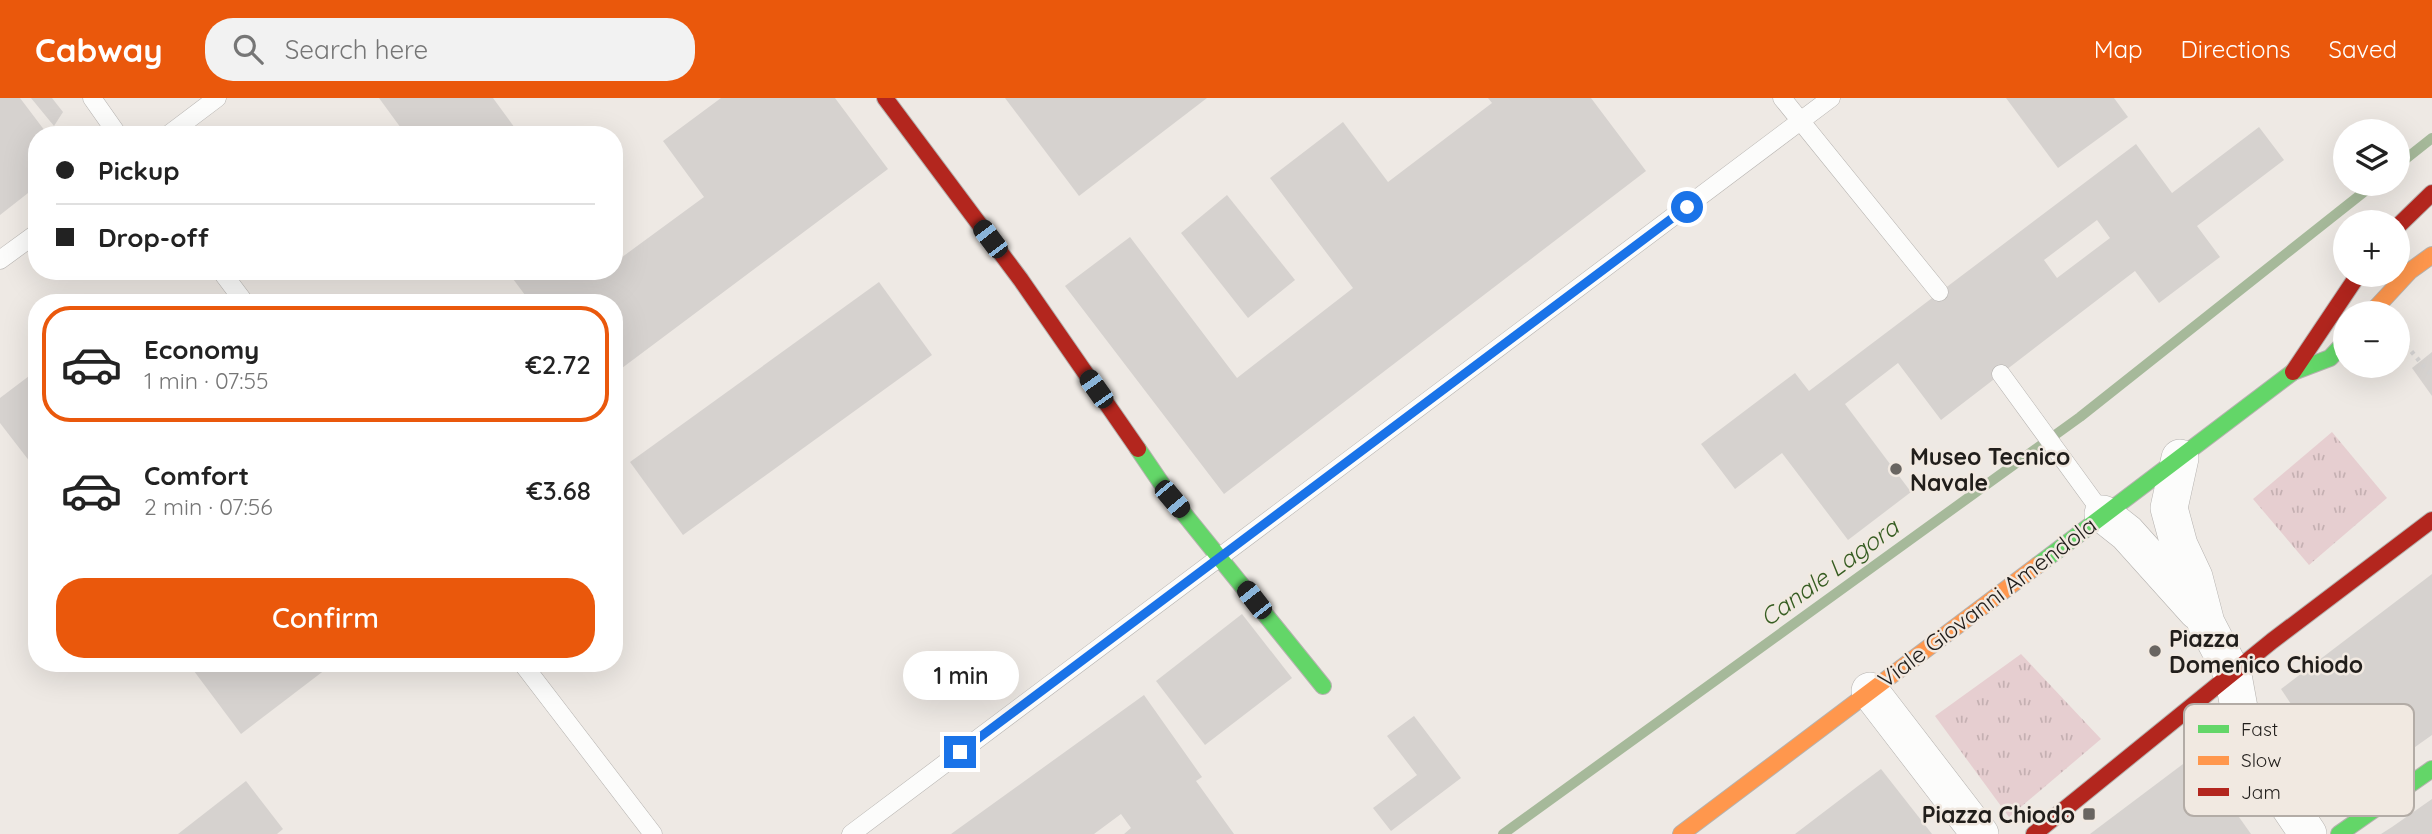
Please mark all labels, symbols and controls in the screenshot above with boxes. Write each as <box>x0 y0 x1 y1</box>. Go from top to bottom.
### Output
search box <box>205 18 695 81</box>
text: Cabway <box>35 29 163 70</box>
icon: search <box>229 30 267 68</box>
text: Search here <box>285 33 428 66</box>
text: Map <box>2094 34 2143 64</box>
text: Directions <box>2181 34 2291 64</box>
text: Saved <box>2329 34 2397 64</box>
map controls <box>2333 119 2410 378</box>
button: layers <box>2333 119 2410 196</box>
text: Pickup <box>98 154 180 187</box>
route start <box>1671 191 1703 223</box>
button: + <box>2333 210 2410 287</box>
car <box>969 216 1012 262</box>
text: Drop-off <box>98 221 209 254</box>
button: − <box>2333 301 2410 378</box>
icon: car <box>60 333 123 396</box>
text: Economy <box>144 333 259 366</box>
text: €2.72 <box>525 348 591 381</box>
text: 1 min · 07:55 <box>144 366 269 395</box>
car <box>1076 366 1117 412</box>
place label: Museo Tecnico Navale <box>1910 442 2070 497</box>
icon: car <box>60 459 123 522</box>
text: Comfort <box>144 459 249 492</box>
marker: Museo Tecnico Navale <box>1888 461 1904 477</box>
text: €3.68 <box>526 474 591 507</box>
car <box>1151 476 1194 522</box>
text: 2 min · 07:56 <box>144 492 273 521</box>
street label: Viale Giovanni Amendola <box>1872 510 2102 694</box>
water label: Canale Lagora <box>1754 511 1905 632</box>
car <box>1233 577 1276 623</box>
button: Confirm <box>56 578 595 658</box>
place label: Piazza Domenico Chiodo <box>2169 624 2363 679</box>
marker: Piazza Domenico Chiodo <box>2147 643 2163 659</box>
callout: 1 min <box>902 650 1018 700</box>
text: 1 min <box>933 661 989 690</box>
legend <box>2184 704 2414 816</box>
text: Fast <box>2241 717 2278 741</box>
route end <box>944 736 976 768</box>
text: Slow <box>2241 748 2282 772</box>
text: Jam <box>2241 780 2281 804</box>
place label: Piazza Chiodo <box>1922 800 2075 829</box>
marker: Piazza Chiodo <box>2081 806 2097 822</box>

